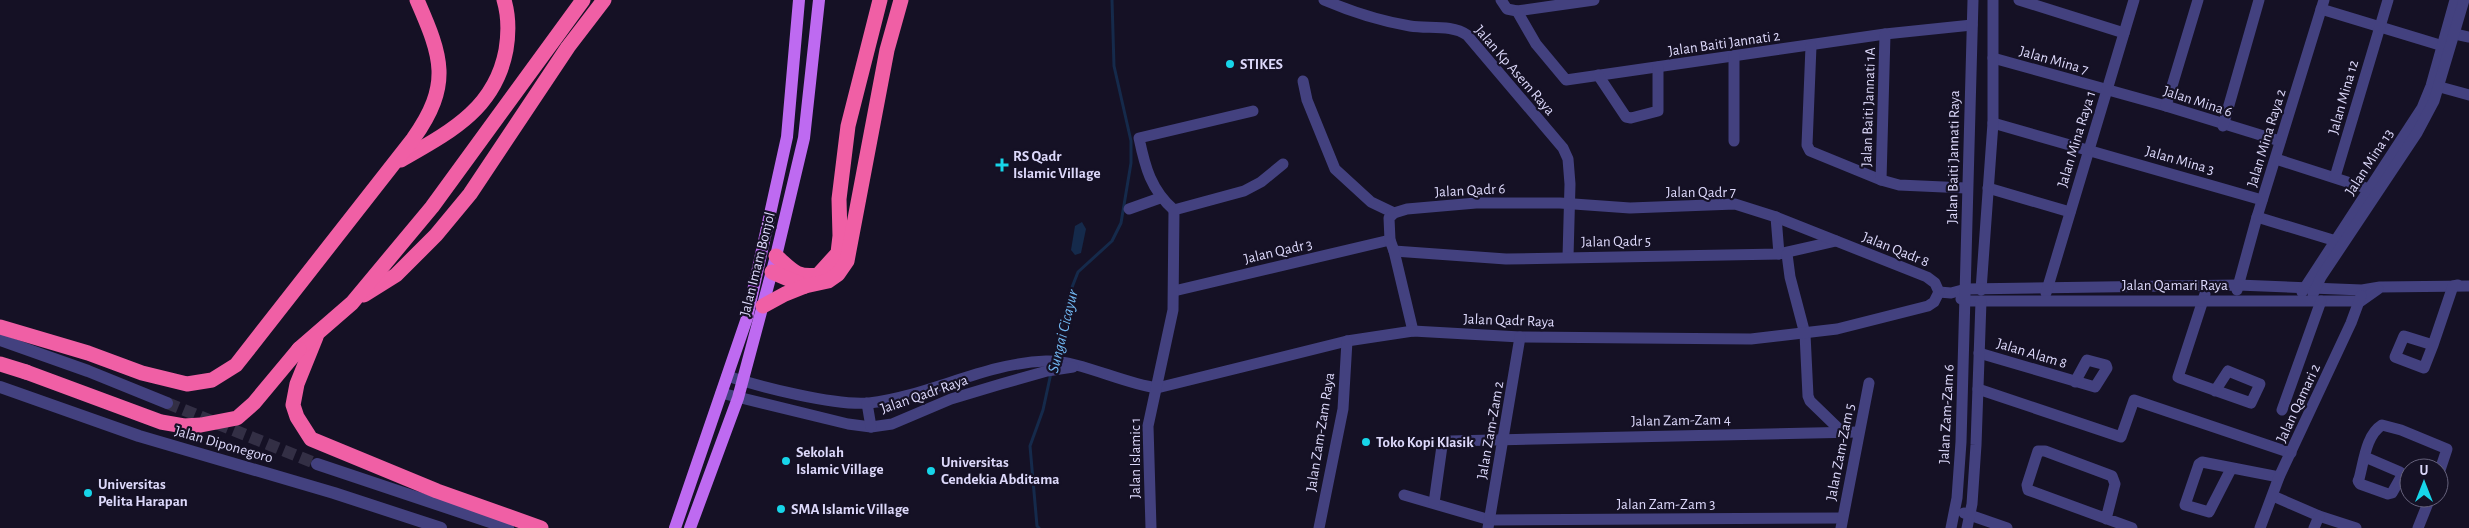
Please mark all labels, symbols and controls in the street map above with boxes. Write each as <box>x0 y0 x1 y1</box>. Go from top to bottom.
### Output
street label: Jalan Kp Asem Raya <box>1472 23 1558 118</box>
street label: Jalan Baiti Jannati 2 <box>1667 28 1781 59</box>
street label: Jalan Mina 7 <box>2018 44 2090 77</box>
street label: Jalan Baiti Jannati 1A <box>1859 47 1878 167</box>
place label: STIKES <box>1240 57 1283 72</box>
marker: STIKES <box>1224 58 1236 70</box>
street label: Jalan Mina 12 <box>2326 58 2361 136</box>
street label: Jalan Mina 6 <box>2161 83 2234 120</box>
street label: Jalan Mina Raya 2 <box>2244 87 2289 189</box>
street label: Jalan Mina Raya 1 <box>2055 89 2098 189</box>
street label: Jalan Baiti Jannati Raya <box>1945 90 1962 224</box>
street label: Jalan Mina 13 <box>2342 126 2396 198</box>
street label: Jalan Mina 3 <box>2144 144 2216 177</box>
place label: RS Qadr Islamic Village <box>1013 149 1101 181</box>
marker: RS Qadr Islamic Village <box>995 158 1009 172</box>
street label: Jalan Qadr 6 <box>1434 181 1506 200</box>
street label: Jalan Qadr 7 <box>1666 185 1736 200</box>
street label: Jalan Imam Bonjol <box>737 210 778 318</box>
street label: Jalan Qadr 8 <box>1860 229 1931 270</box>
street label: Jalan Qadr 5 <box>1581 233 1651 250</box>
street label: Jalan Qadr 3 <box>1242 236 1314 267</box>
street label: Jalan Qamari Raya <box>2122 278 2228 293</box>
water label: Sungai Cicayur <box>1045 287 1081 374</box>
street label: Jalan Qadr Raya <box>1463 311 1555 330</box>
street label: Jalan Alam 8 <box>1995 336 2069 371</box>
street label: Jalan Qamari 2 <box>2274 361 2323 445</box>
street label: Jalan Zam-Zam 6 <box>1936 364 1957 464</box>
street label: Jalan Zam-Zam Raya <box>1304 371 1337 493</box>
street label: Jalan Qadr Raya <box>878 372 970 416</box>
street label: Jalan Zam-Zam 2 <box>1474 380 1507 480</box>
street label: Jalan Zam-Zam 5 <box>1824 402 1857 502</box>
street label: Jalan Zam-Zam 4 <box>1631 412 1731 429</box>
street label: Jalan Islamic 1 <box>1128 418 1143 498</box>
street label: Jalan Diponegoro <box>173 423 275 466</box>
place label: Toko Kopi Klasik <box>1376 435 1474 450</box>
marker: Toko Kopi Klasik <box>1360 436 1372 448</box>
place label: Sekolah Islamic Village <box>796 445 884 477</box>
marker: Sekolah Islamic Village <box>780 455 792 467</box>
place label: Universitas Cendekia Abditama <box>941 455 1060 487</box>
north arrow <box>2399 458 2449 508</box>
text: U <box>2420 464 2429 478</box>
marker: Universitas Cendekia Abditama <box>925 465 937 477</box>
place label: Universitas Pelita Harapan <box>98 477 188 509</box>
marker: Universitas Pelita Harapan <box>82 487 94 499</box>
street label: Jalan Zam-Zam 3 <box>1617 497 1715 512</box>
place label: SMA Islamic Village <box>791 502 909 517</box>
marker: SMA Islamic Village <box>775 503 787 515</box>

